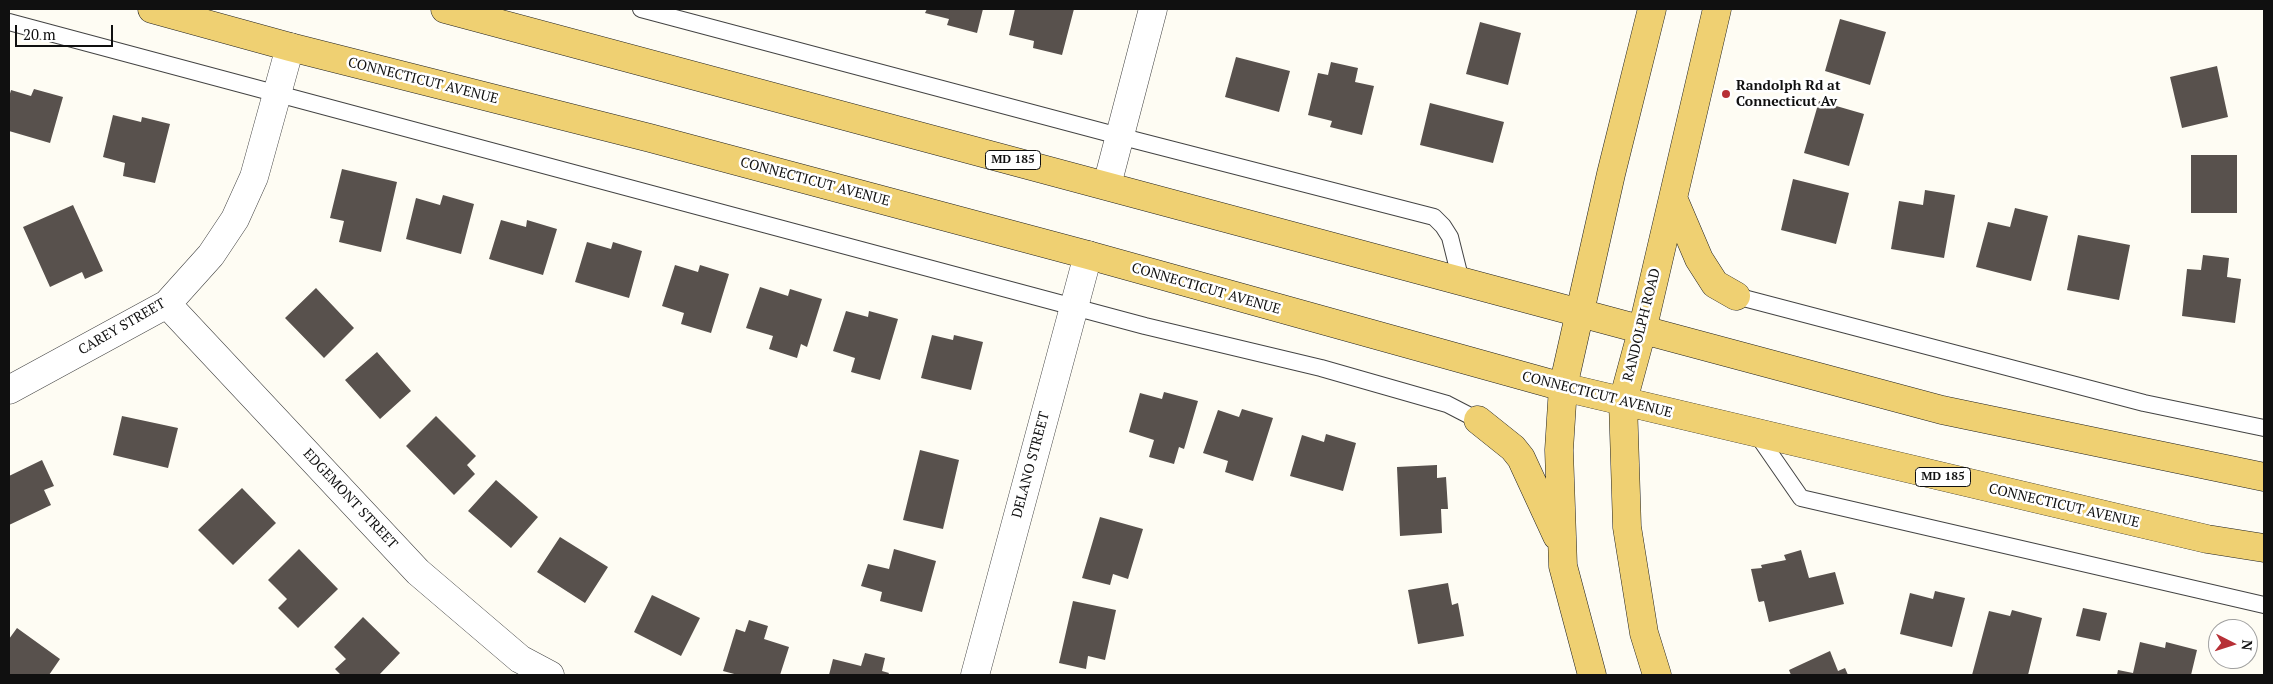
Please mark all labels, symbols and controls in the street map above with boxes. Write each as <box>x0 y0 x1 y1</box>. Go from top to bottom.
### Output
scale bar <box>18 15 115 47</box>
text: 20 m <box>23 24 56 44</box>
street label: CONNECTICUT AVENUE <box>346 54 500 108</box>
place label: Randolph Rd at Connecticut Av <box>1736 78 1840 110</box>
marker: Randolph Rd at Connecticut Av <box>1720 88 1732 100</box>
road number: MD 185 <box>986 150 1040 170</box>
street label: CONNECTICUT AVENUE <box>738 154 892 210</box>
street label: CONNECTICUT AVENUE <box>1130 260 1282 318</box>
street label: RANDOLPH ROAD <box>1620 267 1664 383</box>
street label: CAREY STREET <box>75 295 169 359</box>
street label: CONNECTICUT AVENUE <box>1520 368 1674 422</box>
street label: DELANO STREET <box>1009 410 1053 520</box>
street label: EDGEMONT STREET <box>299 445 401 553</box>
road number: MD 185 <box>1916 468 1970 487</box>
street label: CONNECTICUT AVENUE <box>1987 480 2141 532</box>
north arrow <box>2208 619 2258 669</box>
text: N <box>2238 639 2257 651</box>

